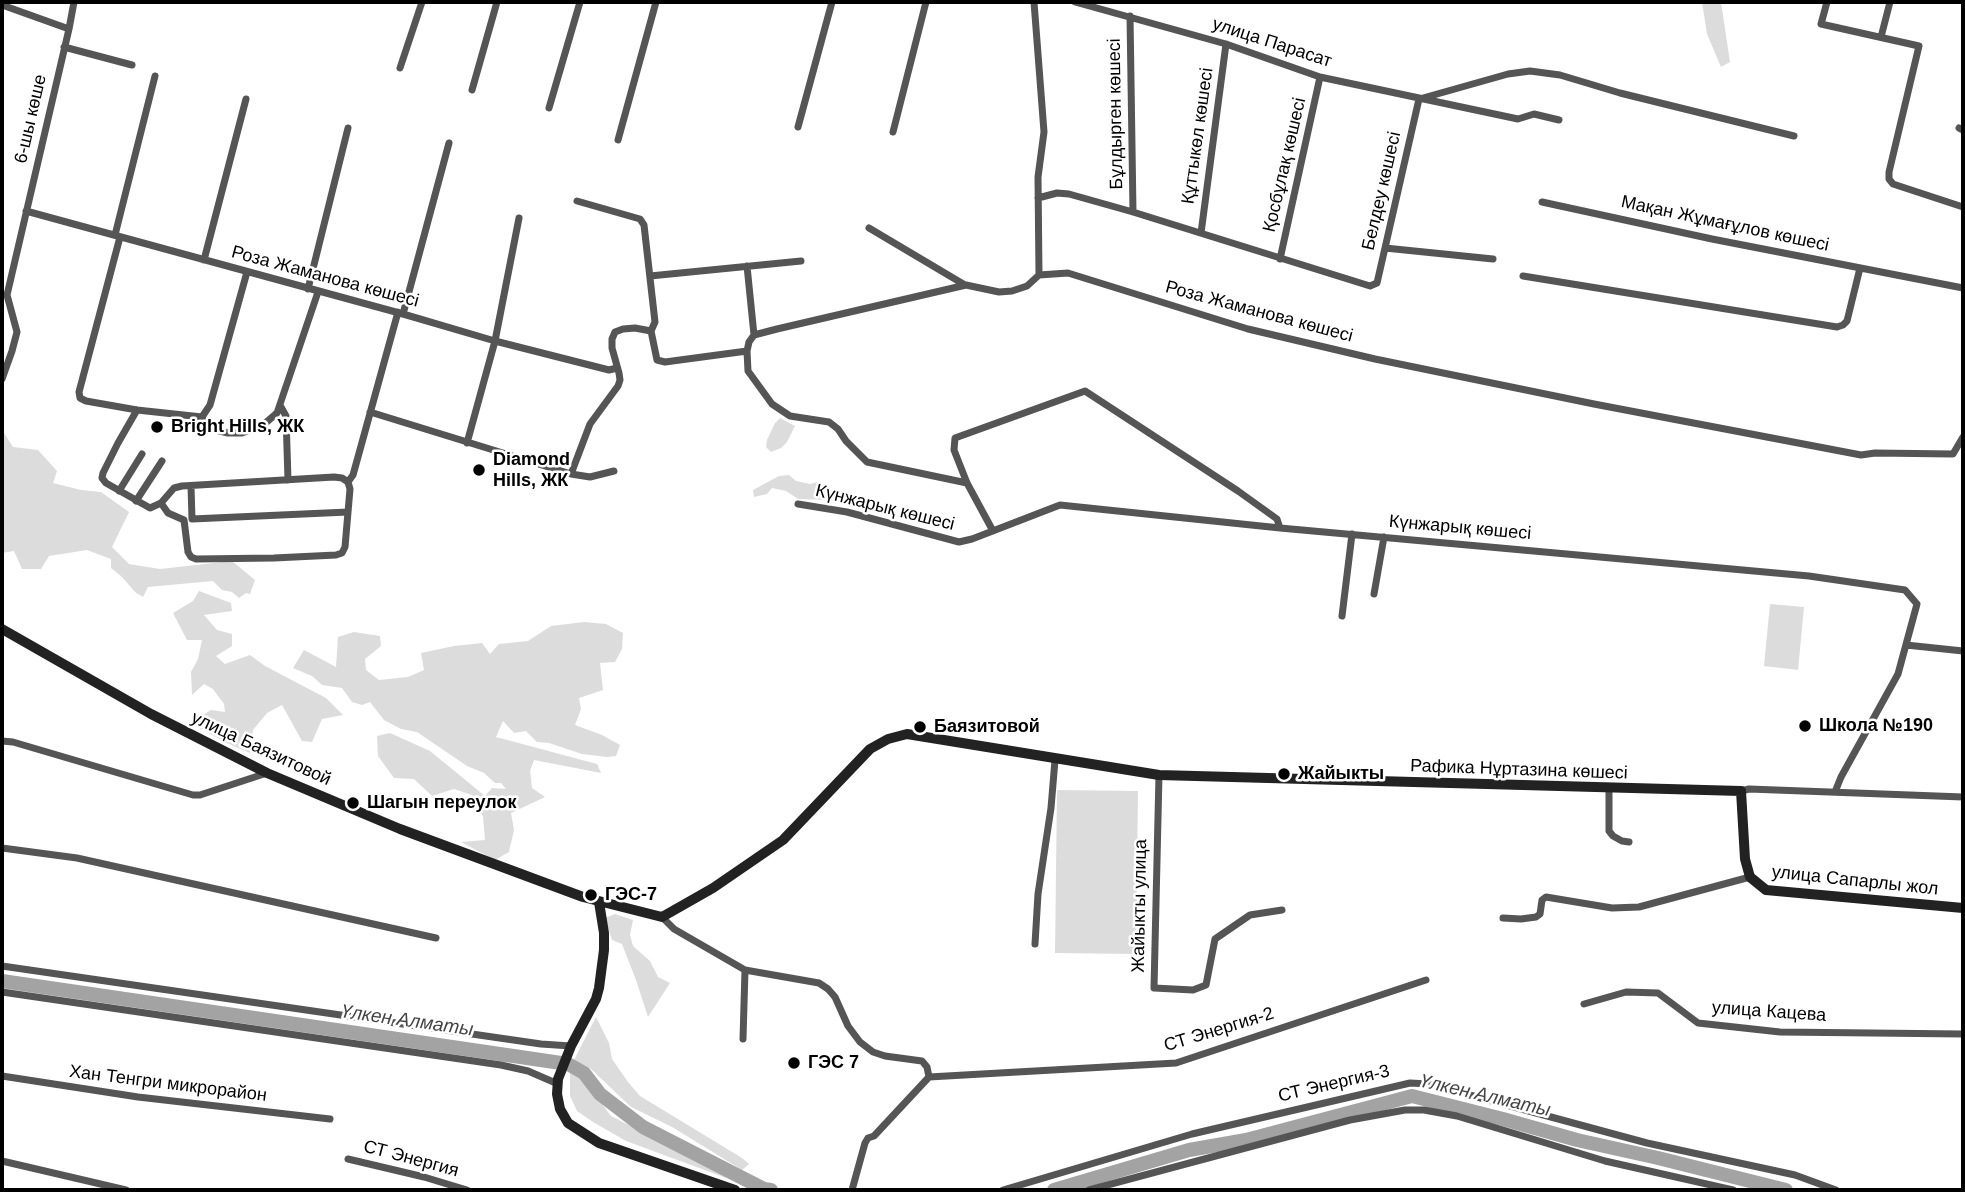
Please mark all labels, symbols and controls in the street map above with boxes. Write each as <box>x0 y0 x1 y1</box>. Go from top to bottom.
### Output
street label: улица Парасат <box>1210 14 1334 72</box>
street label: Бұлдырген көшесі <box>1104 38 1128 190</box>
street label: Құттыкөл көшесі <box>1178 66 1218 206</box>
street label: 6-шы көше <box>10 72 52 166</box>
street label: Қосбұлақ көшесі <box>1259 96 1311 234</box>
street label: Белдеу көшесі <box>1358 129 1406 253</box>
street label: Мақан Жұмағұлов көшесі <box>1619 191 1831 257</box>
street label: Роза Жаманова көшесі <box>229 242 421 312</box>
street label: Роза Жаманова көшесі <box>1163 277 1355 347</box>
place label: Bright Hills, ЖК <box>171 416 304 438</box>
marker: Bright Hills, ЖК <box>149 419 165 435</box>
place label: Diamond Hills, ЖК <box>493 449 570 491</box>
marker: Diamond Hills, ЖК <box>471 462 487 478</box>
street label: Күнжарық көшесі <box>813 480 957 536</box>
street label: Күнжарық көшесі <box>1388 511 1532 545</box>
street label: улица Баязитовой <box>188 707 334 791</box>
place label: Школа №190 <box>1819 715 1933 737</box>
place label: Баязитовой <box>934 716 1040 738</box>
marker: Школа №190 <box>1797 718 1813 734</box>
marker: Баязитовой <box>912 719 928 735</box>
street label: Рафика Нұртазина көшесі <box>1410 755 1628 785</box>
place label: Жайыкты <box>1298 763 1384 785</box>
marker: Жайыкты <box>1276 766 1292 782</box>
place label: Шагын переулок <box>367 792 516 814</box>
marker: Шагын переулок <box>345 795 361 811</box>
street label: Жайыкты улица <box>1128 839 1152 973</box>
street label: улица Сапарлы жол <box>1771 862 1939 900</box>
place label: ГЭС-7 <box>605 884 657 906</box>
marker: ГЭС-7 <box>583 887 599 903</box>
street label: улица Кацева <box>1711 997 1827 1027</box>
water label: Үлкен Алматы <box>339 1000 475 1042</box>
street label: СТ Энергия-2 <box>1161 1003 1277 1057</box>
place label: ГЭС 7 <box>808 1052 859 1074</box>
marker: ГЭС 7 <box>786 1055 802 1071</box>
street label: Хан Тенгри микрорайон <box>68 1061 268 1107</box>
street label: СТ Энергия-3 <box>1276 1061 1392 1107</box>
water label: Үлкен Алматы <box>1417 1070 1553 1122</box>
street label: СТ Энергия <box>361 1136 461 1182</box>

